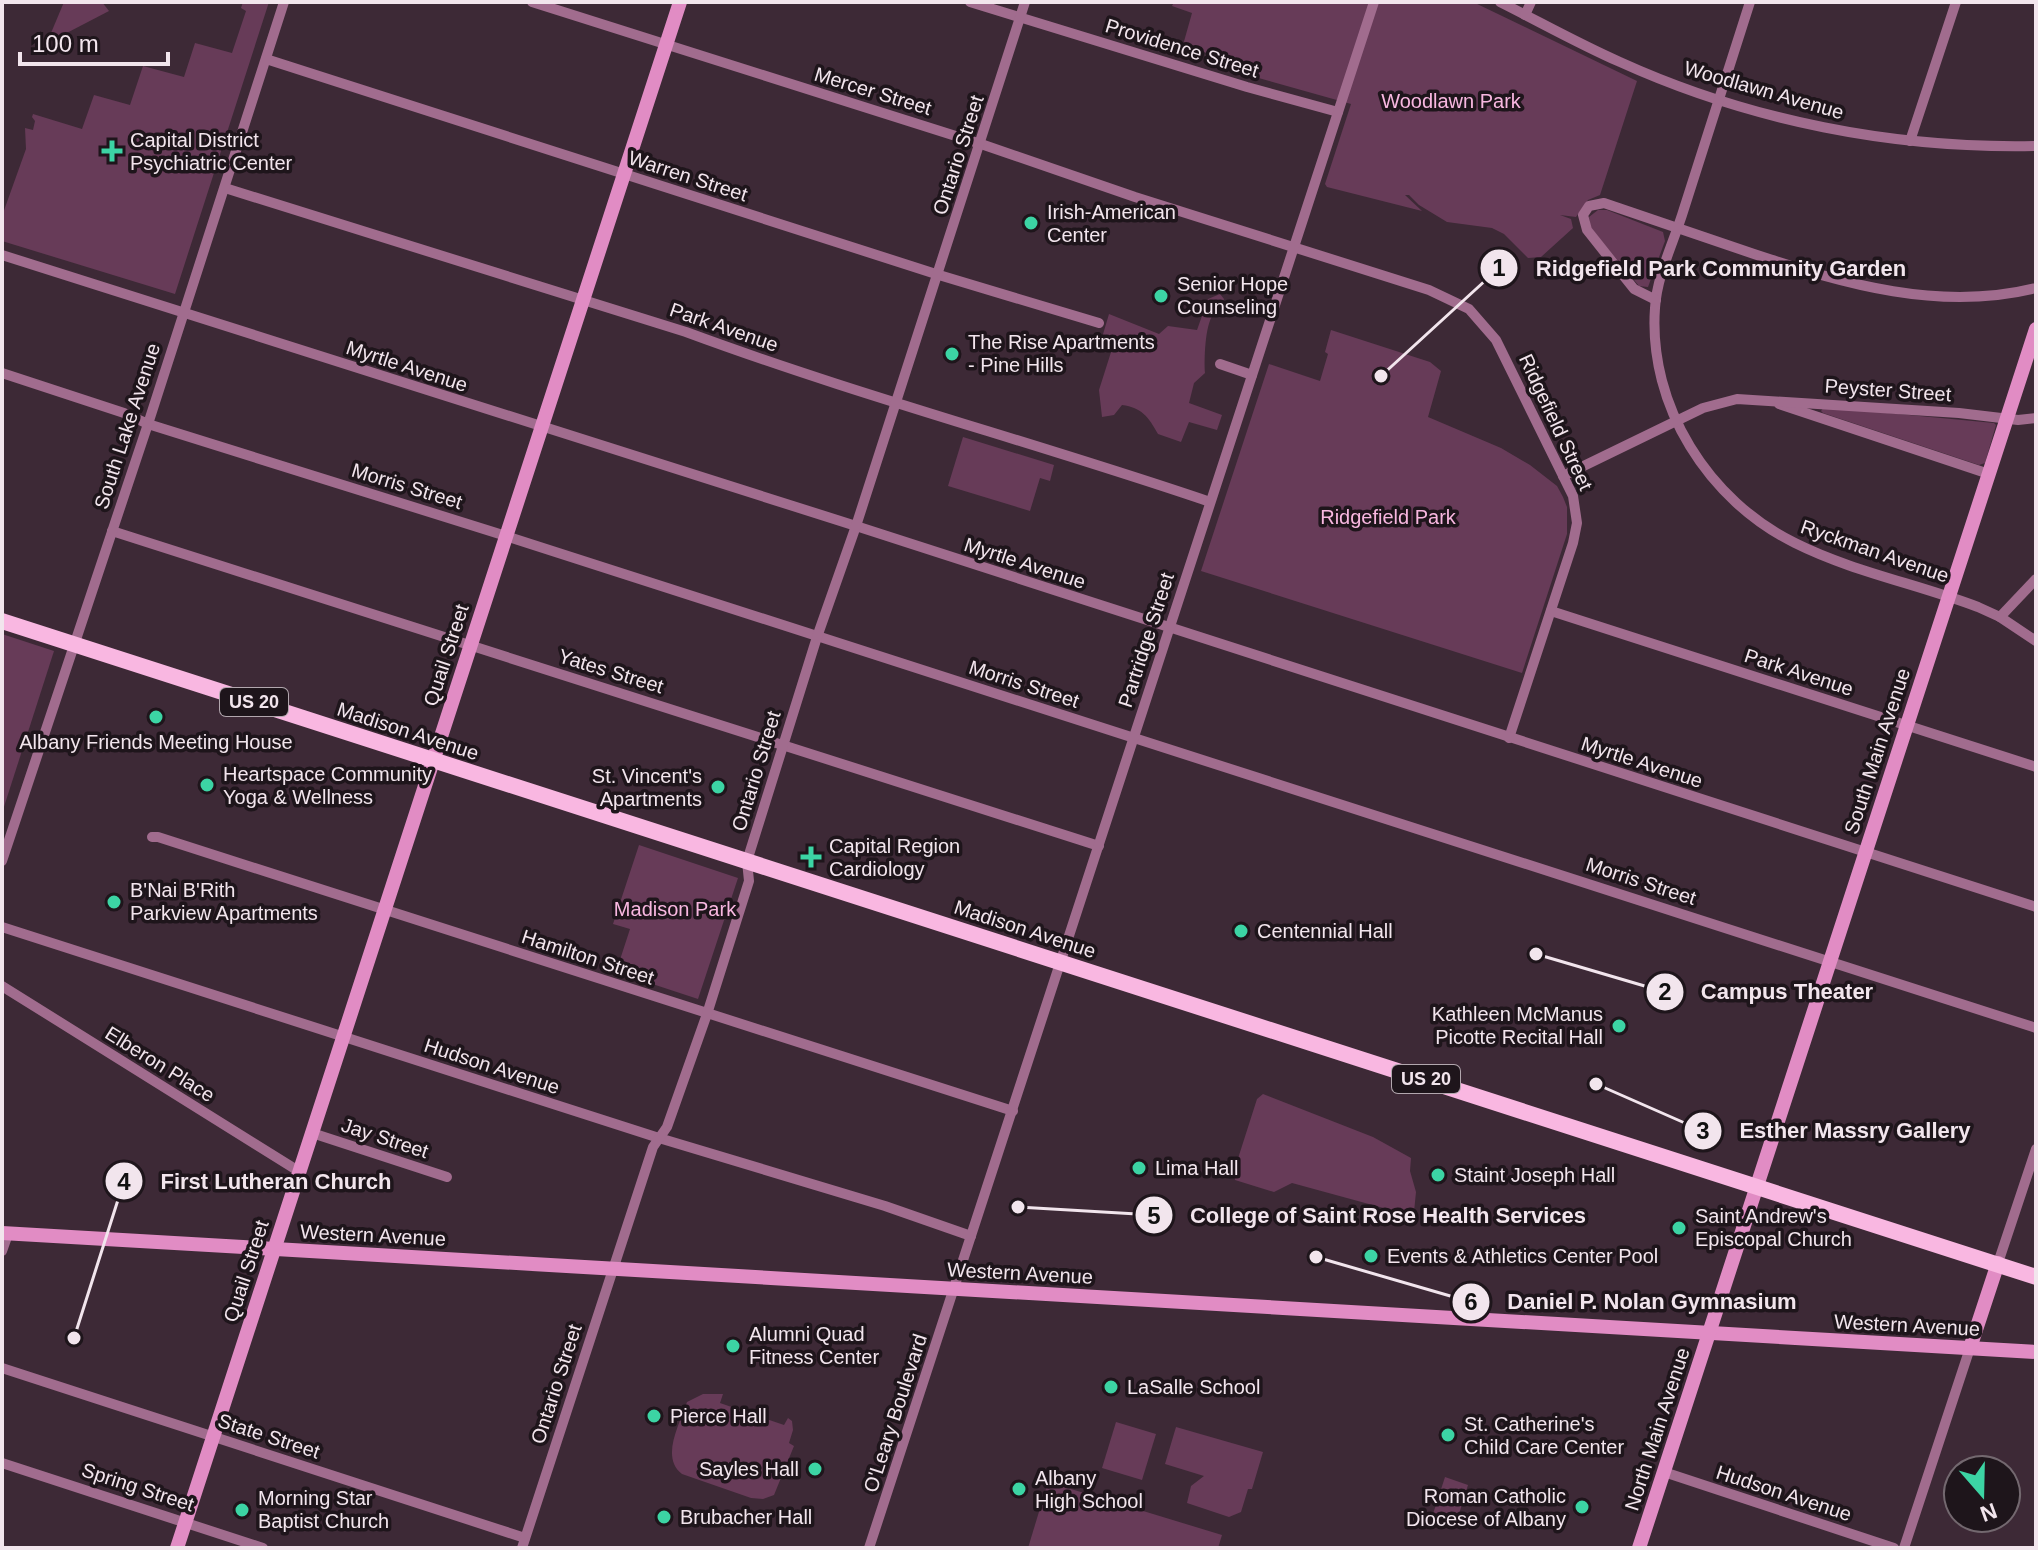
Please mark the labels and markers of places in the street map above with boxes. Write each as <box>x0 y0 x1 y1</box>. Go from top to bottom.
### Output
place label: Capital District Psychiatric Center <box>130 129 293 174</box>
marker: Capital District Psychiatric Center <box>101 140 123 162</box>
place label: Irish-American Center <box>1047 201 1176 246</box>
marker: Irish-American Center <box>1022 214 1040 232</box>
callout: Ridgefield Park Community Garden <box>1479 245 1922 291</box>
place label: Senior Hope Counseling <box>1177 273 1288 318</box>
marker: Senior Hope Counseling <box>1152 287 1170 305</box>
place label: The Rise Apartments - Pine Hills <box>968 331 1155 376</box>
marker: The Rise Apartments - Pine Hills <box>943 345 961 363</box>
marker: Albany Friends Meeting House <box>147 708 165 726</box>
place label: Albany Friends Meeting House <box>19 731 293 753</box>
place label: Heartspace Community Yoga & Wellness <box>223 763 432 808</box>
place label: St. Vincent's Apartments <box>592 765 702 810</box>
marker: Heartspace Community Yoga & Wellness <box>198 776 216 794</box>
marker: St. Vincent's Apartments <box>709 778 727 796</box>
place label: Capital Region Cardiology <box>829 835 960 880</box>
marker: Capital Region Cardiology <box>800 846 822 868</box>
place label: B'Nai B'Rith Parkview Apartments <box>130 879 318 924</box>
marker: B'Nai B'Rith Parkview Apartments <box>105 893 123 911</box>
place label: Centennial Hall <box>1257 920 1393 942</box>
marker: Centennial Hall <box>1232 922 1250 940</box>
callout: Campus Theater <box>1645 969 1889 1015</box>
place label: Kathleen McManus Picotte Recital Hall <box>1432 1003 1603 1048</box>
marker: Kathleen McManus Picotte Recital Hall <box>1610 1017 1628 1035</box>
callout: Esther Massry Gallery <box>1683 1108 1986 1154</box>
place label: Lima Hall <box>1155 1157 1238 1179</box>
callout: First Lutheran Church <box>104 1158 407 1204</box>
marker: Lima Hall <box>1130 1159 1148 1177</box>
place label: Staint Joseph Hall <box>1454 1164 1615 1186</box>
marker: Staint Joseph Hall <box>1429 1166 1447 1184</box>
callout: College of Saint Rose Health Services <box>1134 1192 1602 1238</box>
place label: Saint Andrew's Episcopal Church <box>1695 1205 1852 1250</box>
marker: Saint Andrew's Episcopal Church <box>1670 1219 1688 1237</box>
place label: Events & Athletics Center Pool <box>1387 1245 1658 1267</box>
marker: Events & Athletics Center Pool <box>1362 1247 1380 1265</box>
callout: Daniel P. Nolan Gymnasium <box>1451 1279 1813 1325</box>
place label: Alumni Quad Fitness Center <box>749 1323 879 1368</box>
marker: Alumni Quad Fitness Center <box>724 1337 742 1355</box>
place label: LaSalle School <box>1127 1376 1260 1398</box>
marker: LaSalle School <box>1102 1378 1120 1396</box>
place label: Pierce Hall <box>670 1405 767 1427</box>
marker: Pierce Hall <box>645 1407 663 1425</box>
place label: St. Catherine's Child Care Center <box>1464 1413 1624 1458</box>
marker: St. Catherine's Child Care Center <box>1439 1426 1457 1444</box>
place label: Sayles Hall <box>699 1458 799 1480</box>
marker: Sayles Hall <box>806 1460 824 1478</box>
place label: Albany High School <box>1035 1467 1143 1512</box>
marker: Albany High School <box>1010 1480 1028 1498</box>
place label: Roman Catholic Diocese of Albany <box>1406 1485 1566 1530</box>
place label: Morning Star Baptist Church <box>258 1487 389 1532</box>
marker: Roman Catholic Diocese of Albany <box>1573 1498 1591 1516</box>
marker: Morning Star Baptist Church <box>233 1501 251 1519</box>
place label: Brubacher Hall <box>680 1506 812 1528</box>
marker: Brubacher Hall <box>655 1508 673 1526</box>

